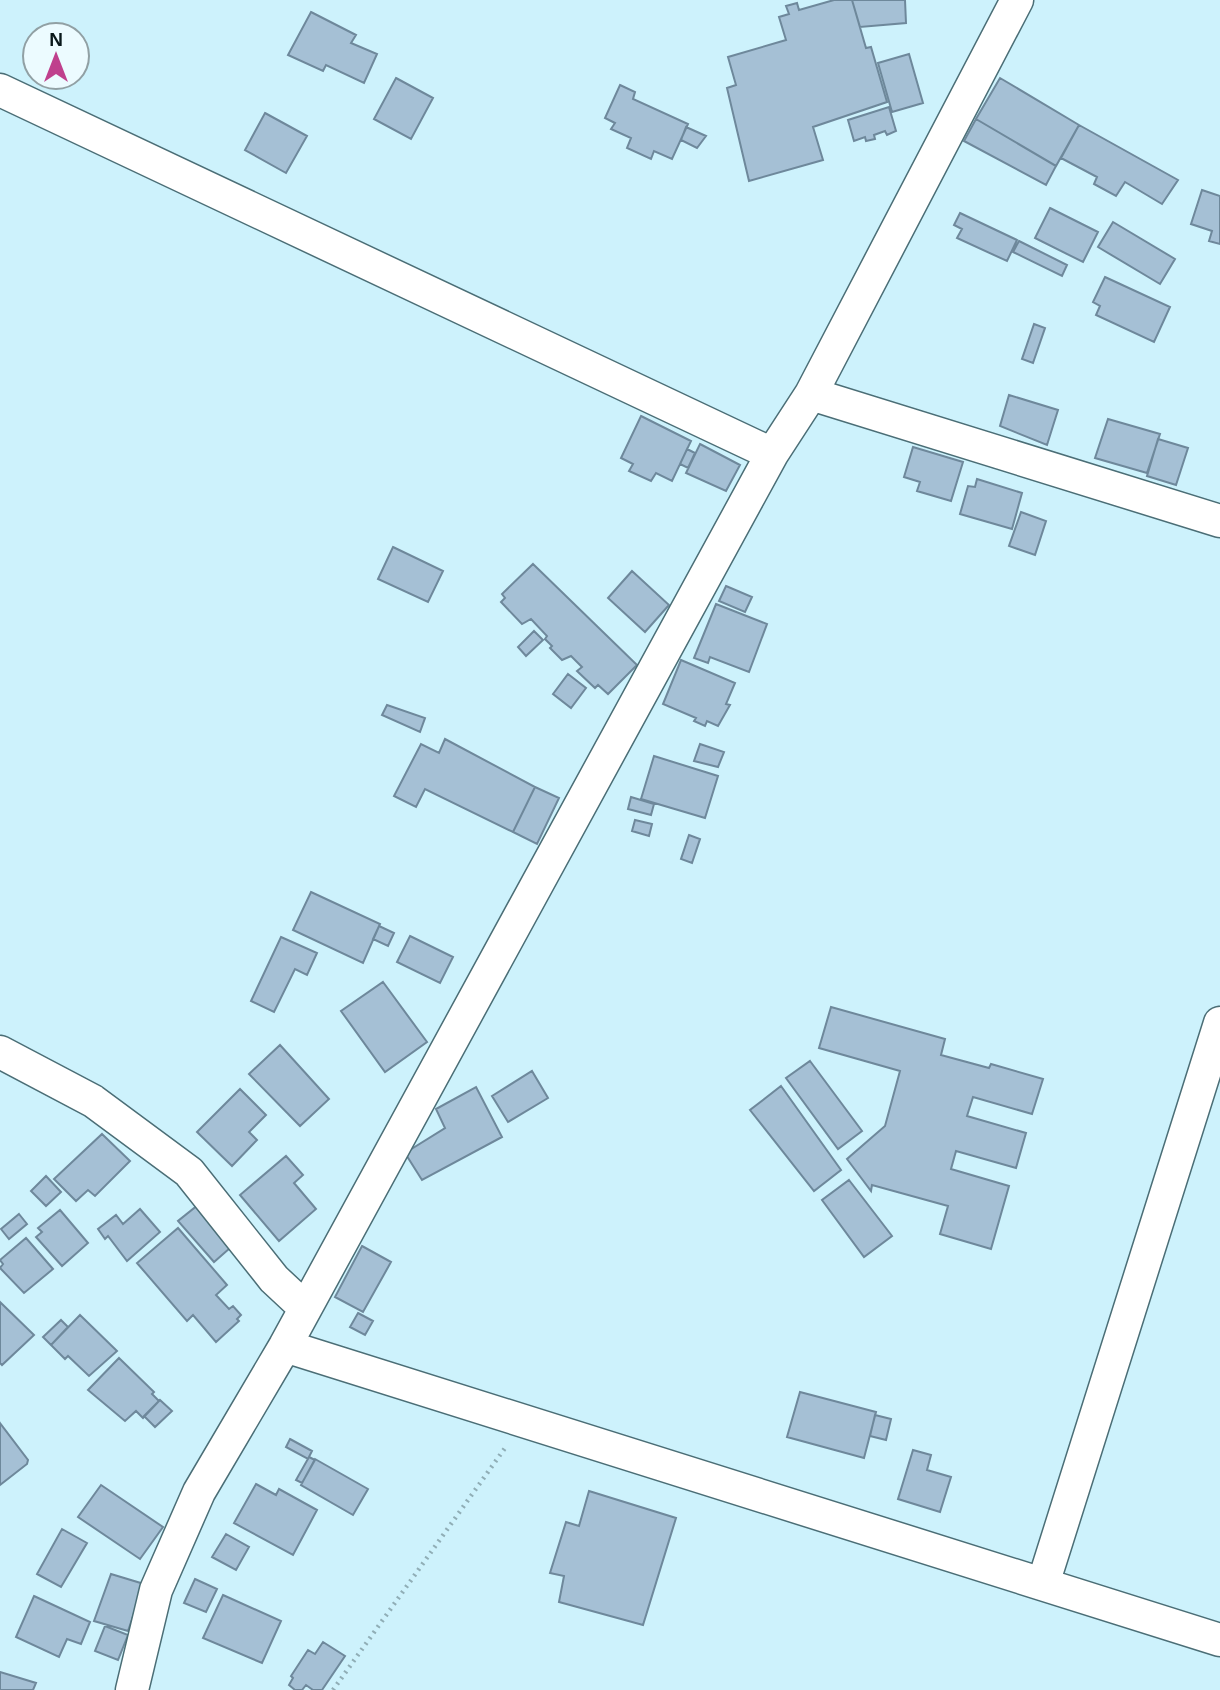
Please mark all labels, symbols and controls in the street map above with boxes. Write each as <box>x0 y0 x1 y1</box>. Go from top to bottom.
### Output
north arrow <box>21 21 91 91</box>
text: N <box>49 29 63 50</box>

